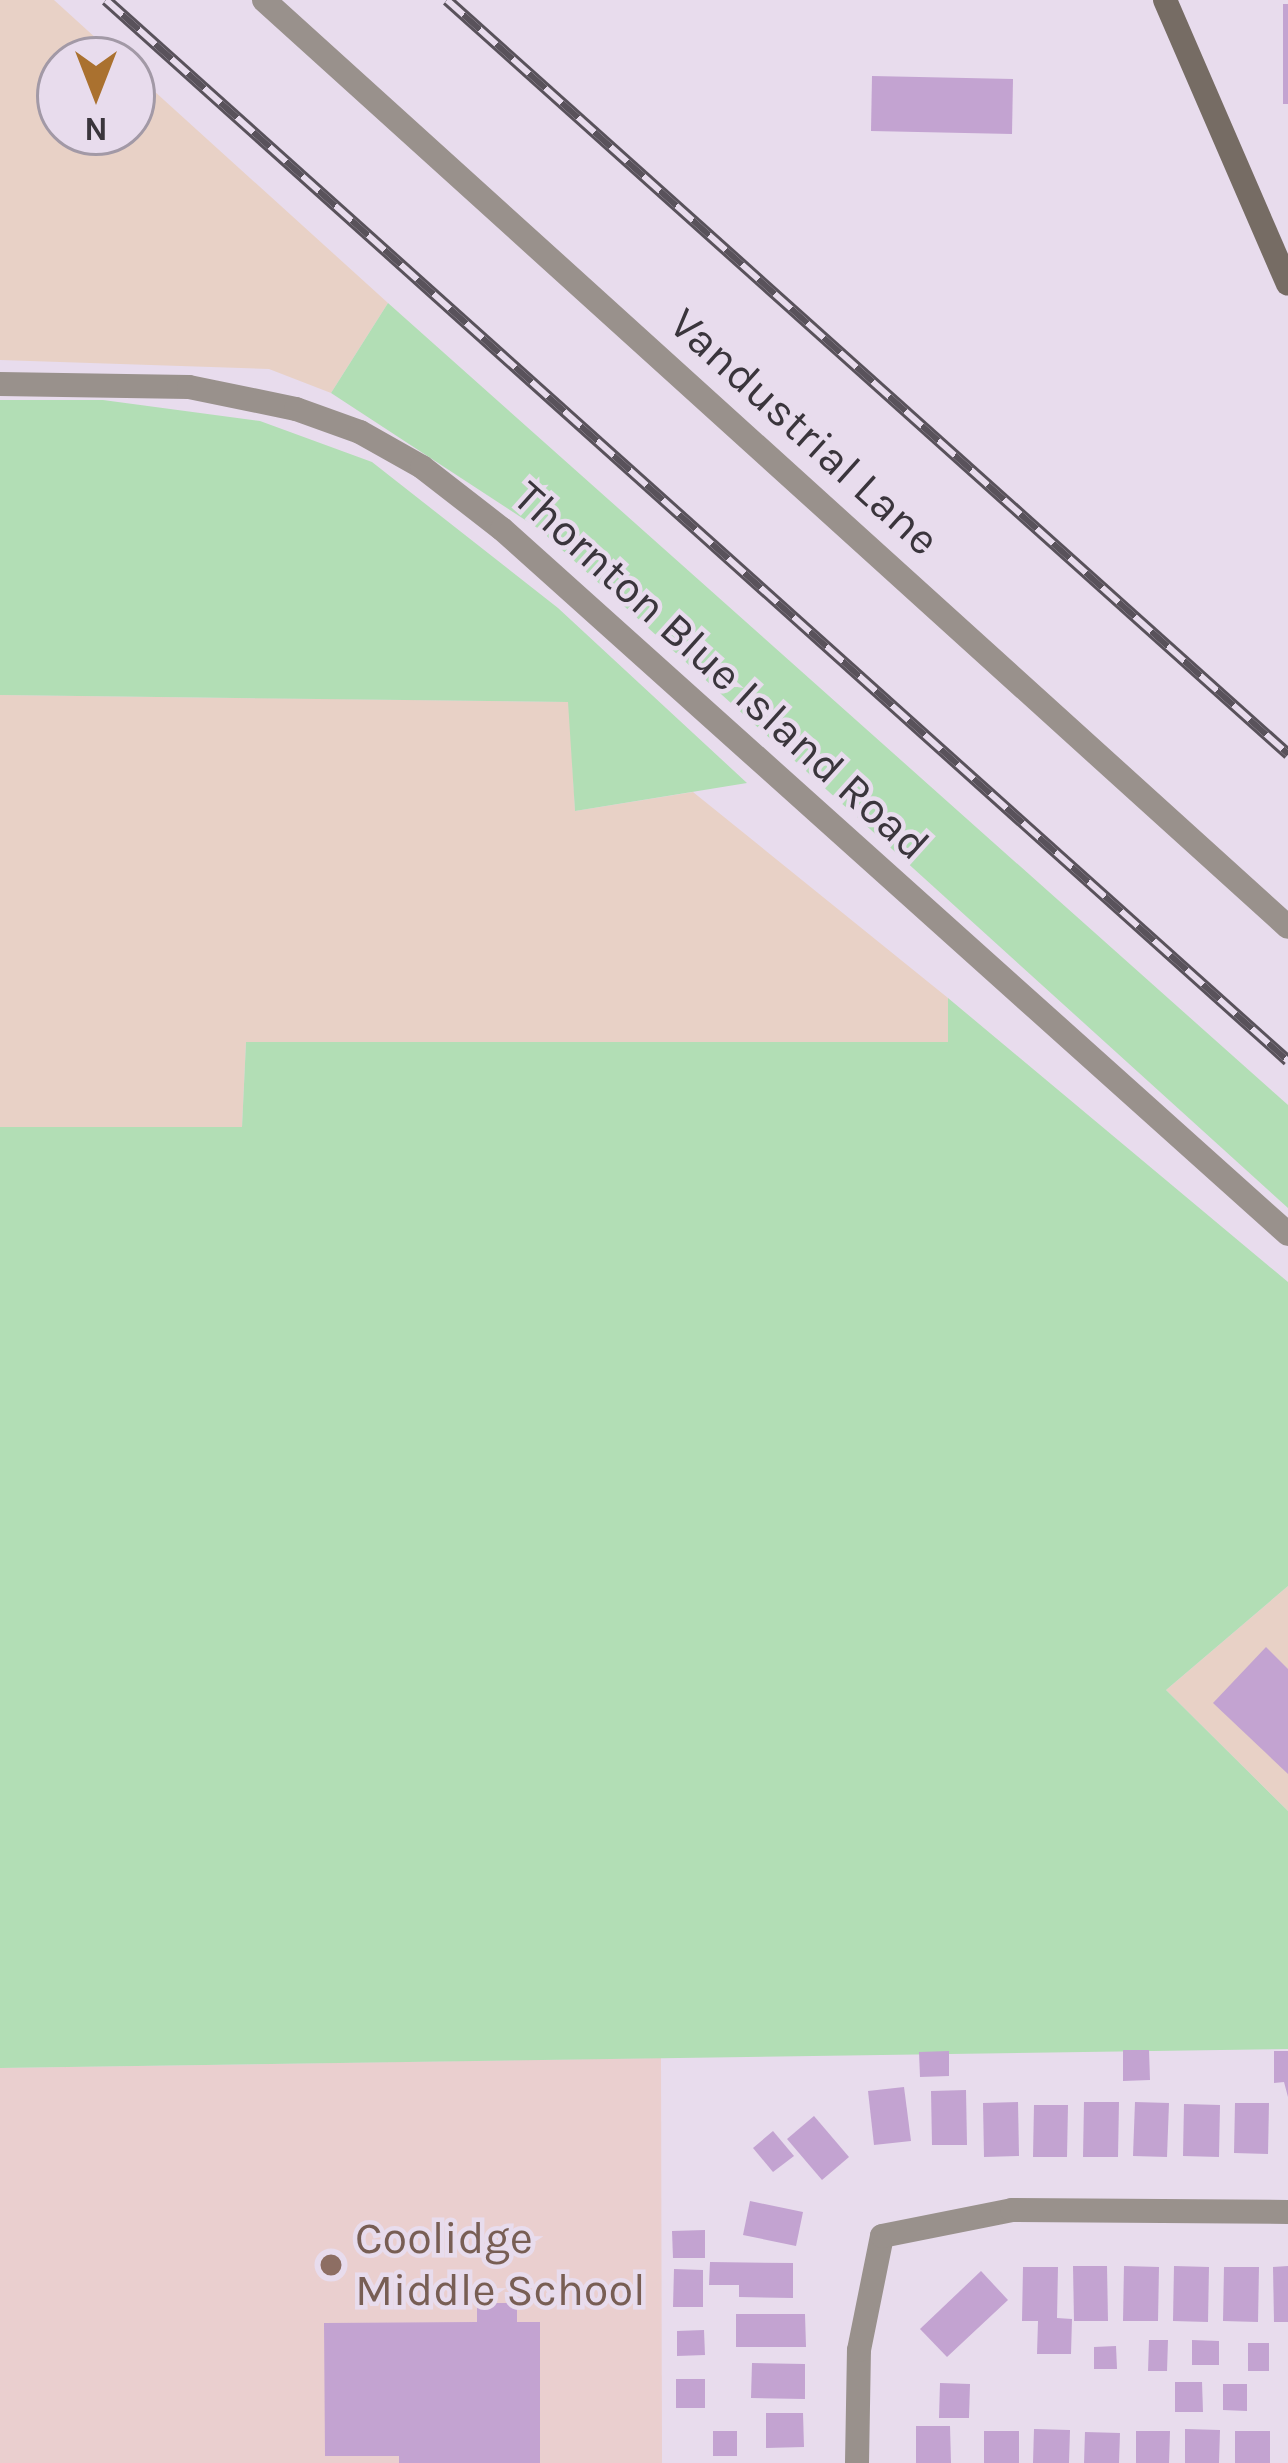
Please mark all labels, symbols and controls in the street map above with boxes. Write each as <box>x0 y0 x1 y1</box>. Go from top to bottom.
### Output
north arrow <box>36 36 156 156</box>
text: N <box>84 110 108 148</box>
street label: Vandustrial Lane <box>658 297 950 567</box>
street label: Thornton Blue Island Road <box>502 470 940 872</box>
place label: Coolidge Middle School <box>355 2212 646 2318</box>
marker: Coolidge Middle School <box>318 2252 344 2278</box>

